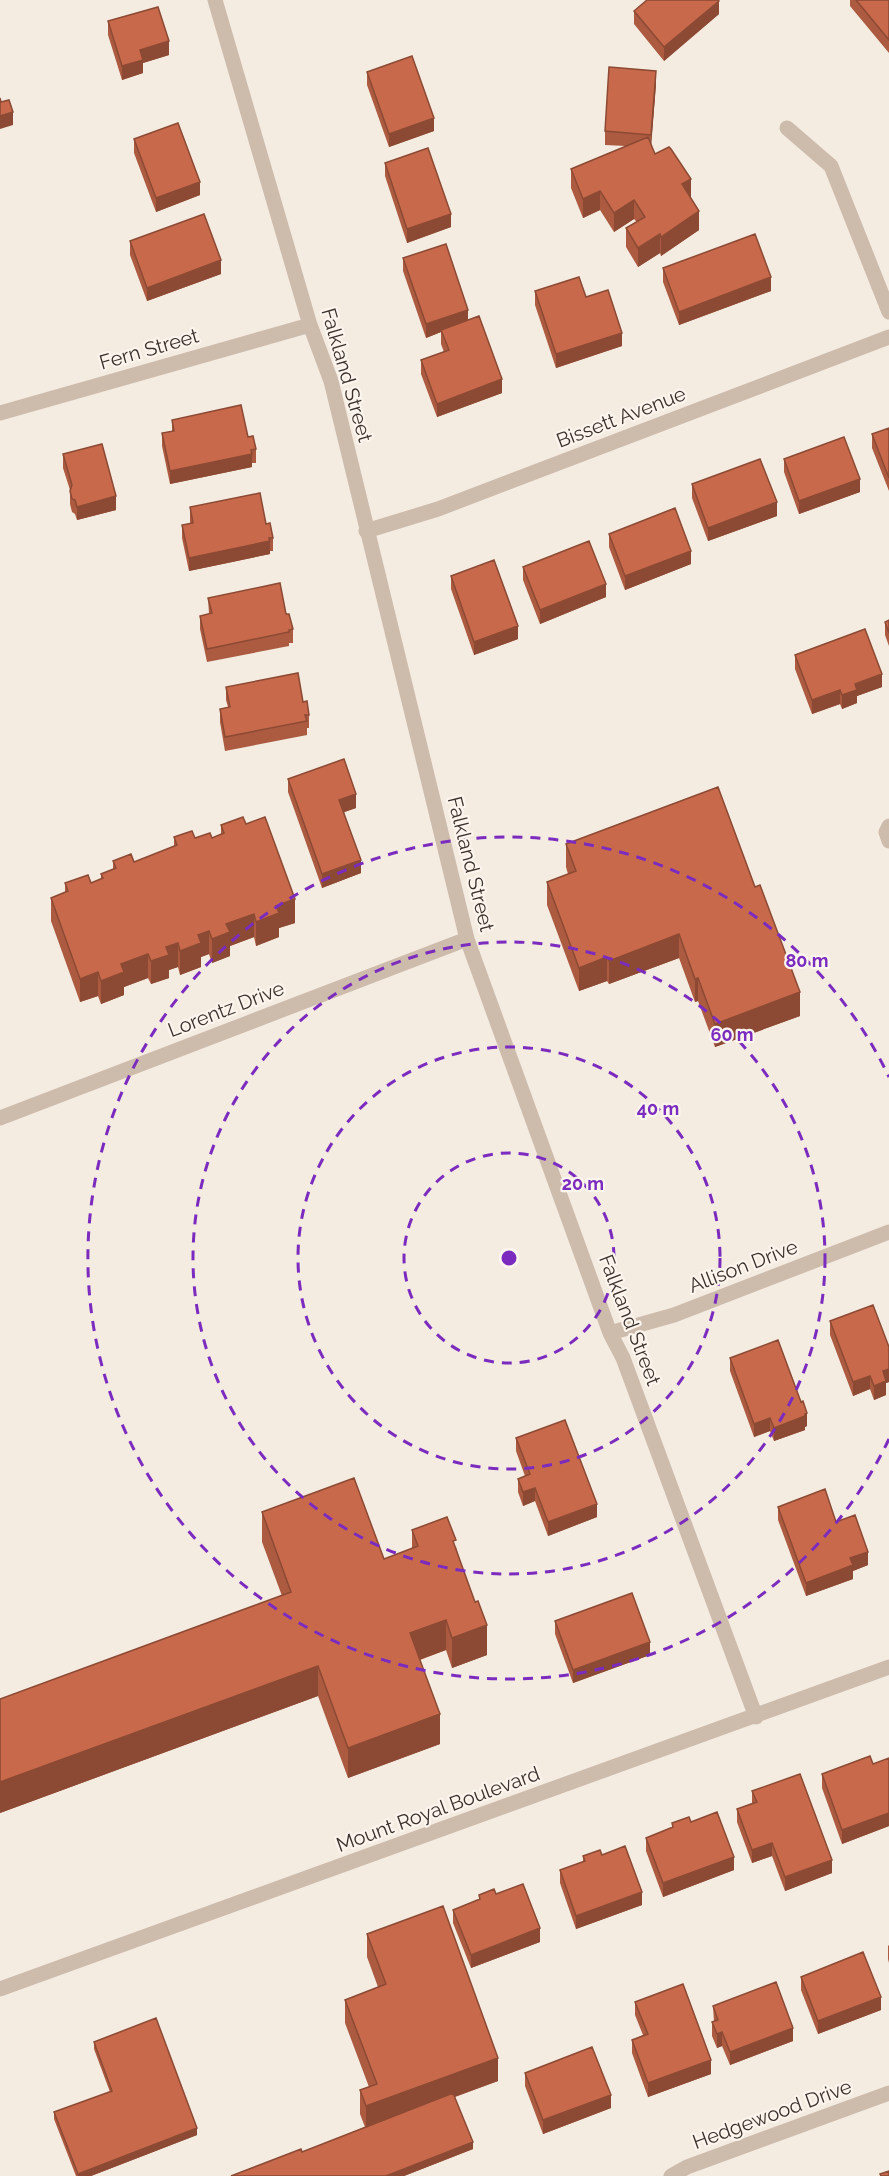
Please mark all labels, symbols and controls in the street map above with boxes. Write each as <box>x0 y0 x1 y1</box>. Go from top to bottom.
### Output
street label: Falkland Street <box>316 305 378 445</box>
street label: Fern Street <box>97 323 202 375</box>
street label: Bissett Avenue <box>553 381 689 453</box>
street label: Falkland Street <box>443 794 499 934</box>
text: 80 m <box>785 950 829 971</box>
street label: Lorentz Drive <box>164 976 288 1042</box>
text: 60 m <box>710 1024 754 1045</box>
text: 40 m <box>637 1098 679 1119</box>
text: 20 m <box>562 1173 604 1194</box>
street label: Allison Drive <box>685 1234 801 1298</box>
centre of rings <box>499 1248 519 1268</box>
street label: Falkland Street <box>594 1251 666 1389</box>
street label: Mount Royal Boulevard <box>333 1761 543 1857</box>
street label: Hedgewood Drive <box>689 2074 855 2154</box>

